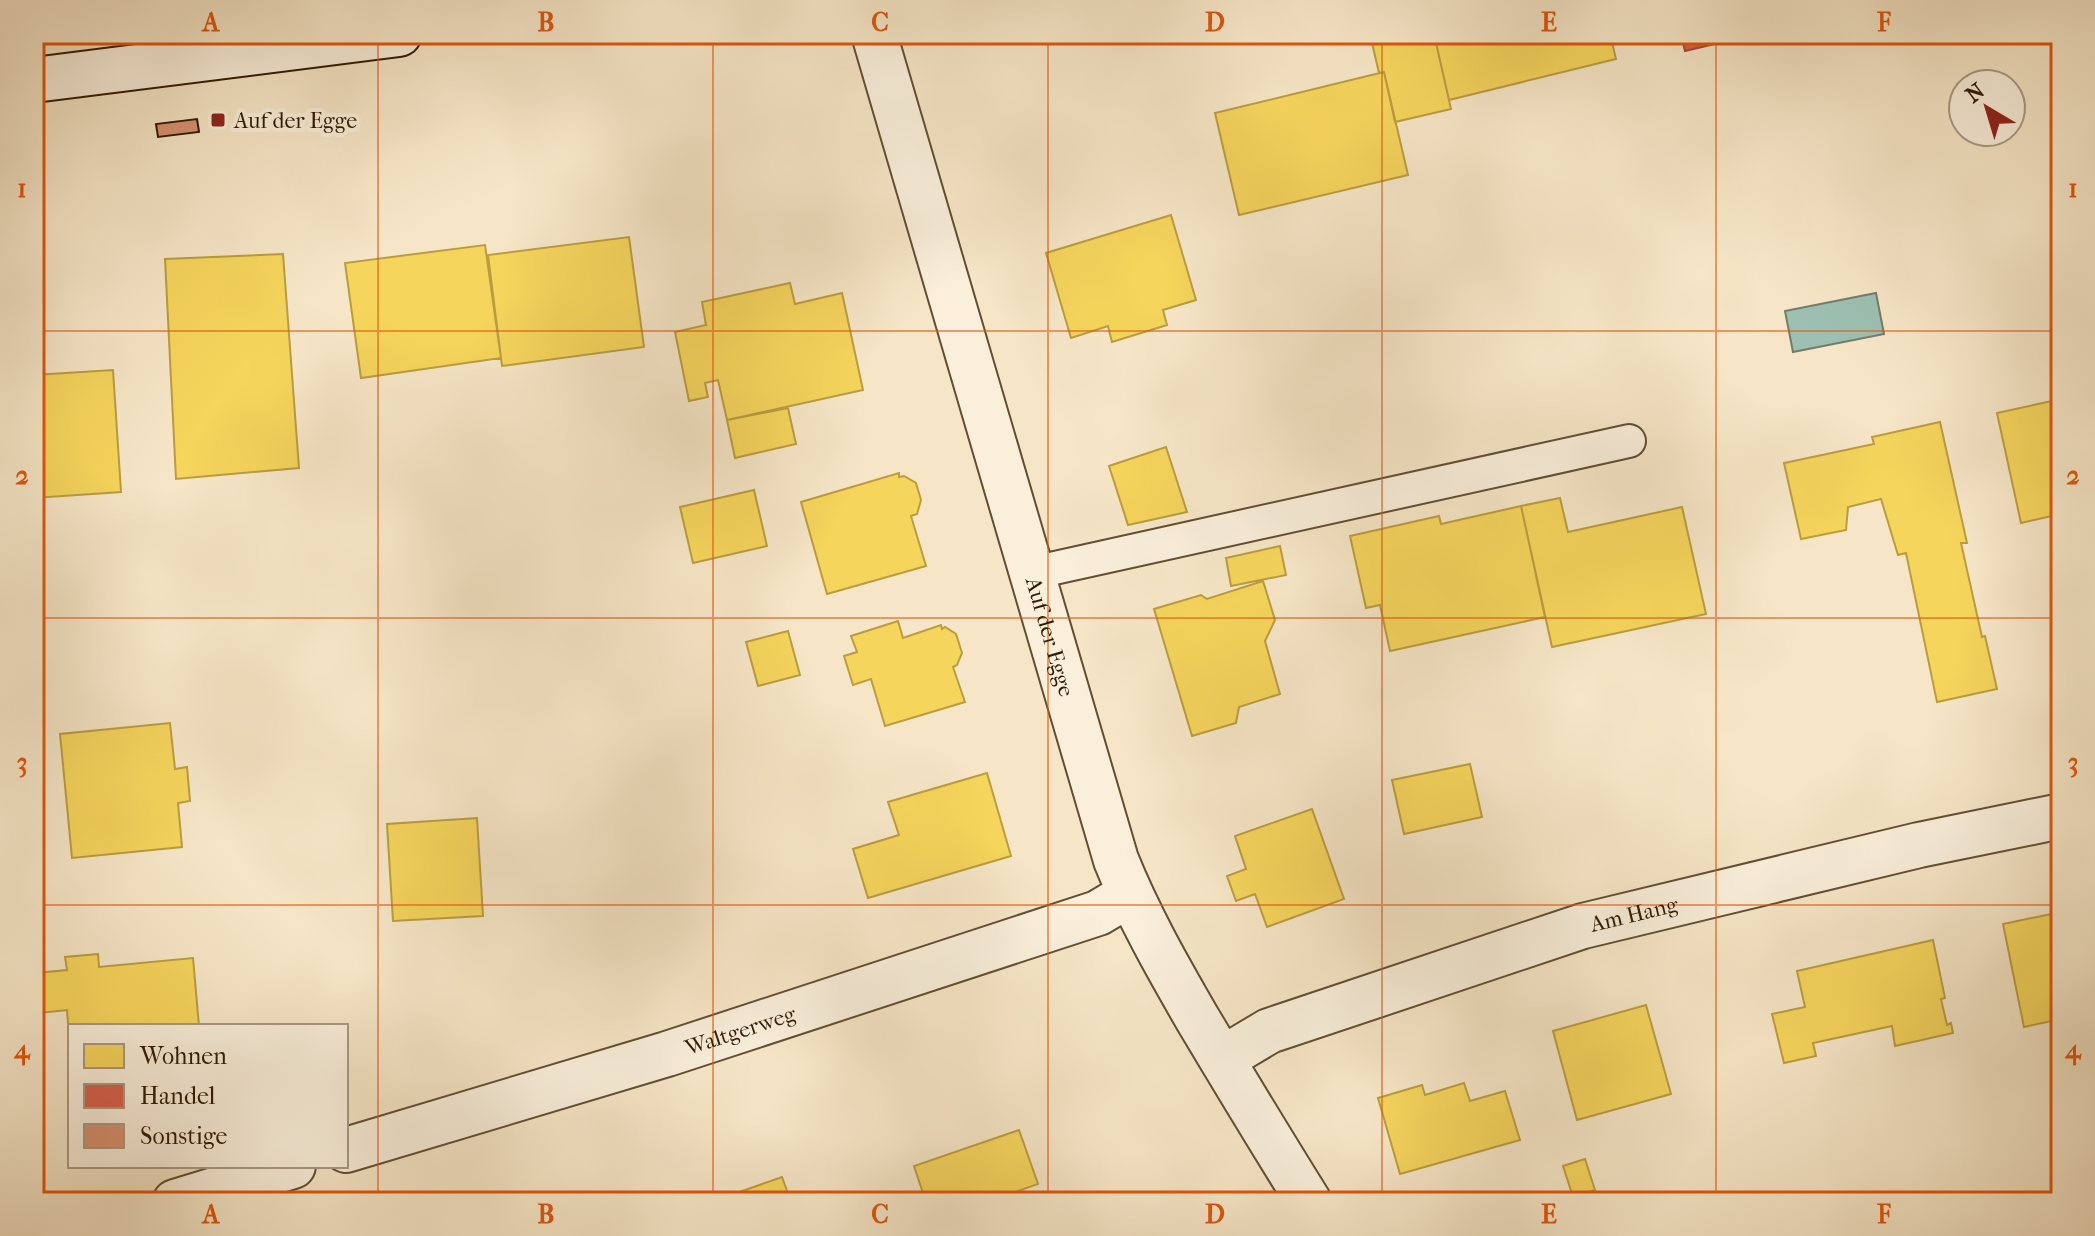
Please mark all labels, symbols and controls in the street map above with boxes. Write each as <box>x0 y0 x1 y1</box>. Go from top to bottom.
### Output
text: A <box>201 7 221 38</box>
text: B <box>538 7 555 38</box>
text: C <box>871 7 889 38</box>
text: D <box>1205 7 1225 38</box>
text: E <box>1541 7 1557 38</box>
text: F <box>1876 7 1891 38</box>
north arrow <box>1947 68 2027 148</box>
text: N <box>1961 77 1990 108</box>
place label: Auf der Egge <box>233 108 357 134</box>
marker: Auf der Egge <box>209 111 227 129</box>
text: 1 <box>17 173 27 204</box>
text: 1 <box>2068 173 2078 204</box>
text: 2 <box>15 460 29 491</box>
text: 2 <box>2066 460 2080 491</box>
street label: Auf der Egge <box>1020 573 1079 700</box>
text: 3 <box>17 747 27 778</box>
text: 3 <box>2068 747 2078 778</box>
street label: Am Hang <box>1586 892 1681 938</box>
street label: Waltgerweg <box>681 1001 799 1062</box>
legend <box>68 1024 348 1168</box>
text: 4 <box>13 1034 31 1066</box>
text: 4 <box>2064 1034 2082 1066</box>
text: Wohnen <box>139 1042 227 1070</box>
text: Handel <box>140 1082 216 1110</box>
text: Sonstige <box>140 1122 228 1150</box>
text: A <box>201 1199 221 1230</box>
text: B <box>538 1199 555 1230</box>
text: C <box>871 1199 889 1230</box>
text: D <box>1205 1199 1225 1230</box>
text: E <box>1541 1199 1557 1230</box>
text: F <box>1876 1199 1891 1230</box>

